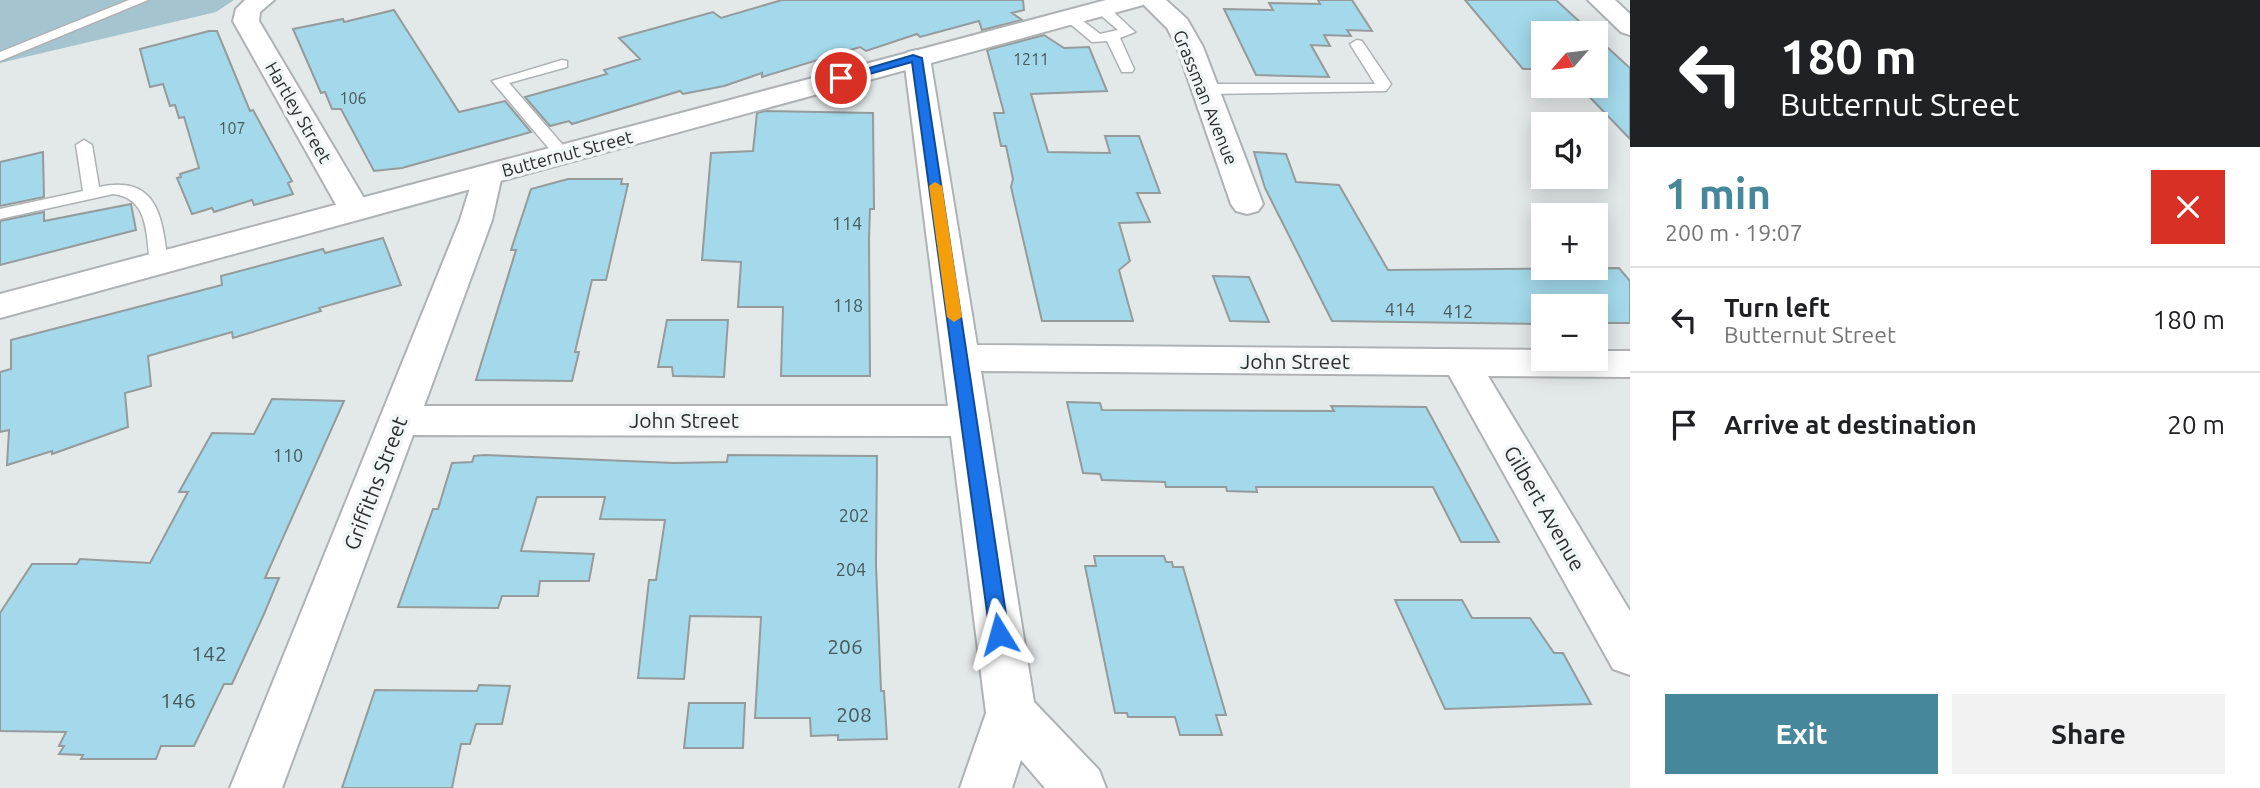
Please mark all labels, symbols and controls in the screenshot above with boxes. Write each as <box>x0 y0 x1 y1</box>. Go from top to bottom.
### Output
north arrow <box>1531 21 1608 98</box>
map controls <box>1531 21 1608 371</box>
street label: Grassman Avenue <box>1170 27 1242 167</box>
icon: left <box>1665 28 1756 119</box>
text: 180 m <box>1780 28 1917 83</box>
pin <box>811 48 871 108</box>
house number: 1211 <box>1013 50 1049 68</box>
street label: Hartley Street <box>262 58 336 166</box>
icon: arrive <box>822 59 860 97</box>
text: Butternut Street <box>1780 86 2019 122</box>
house number: 106 <box>339 89 367 107</box>
button: sound <box>1531 112 1608 189</box>
house number: 107 <box>218 119 246 137</box>
street label: Butternut Street <box>499 126 635 180</box>
text: 1 min <box>1665 170 1771 217</box>
button: close <box>2151 170 2225 244</box>
button: + <box>1531 203 1608 280</box>
house number: 114 <box>832 213 862 233</box>
text: 200 m · 19:07 <box>1665 220 1803 245</box>
text: Turn left <box>1724 293 1830 322</box>
button: − <box>1531 294 1608 371</box>
house number: 118 <box>833 295 863 315</box>
house number: 414 <box>1385 299 1415 319</box>
house number: 412 <box>1443 301 1473 321</box>
icon: left <box>1665 301 1703 339</box>
text: 180 m <box>2153 305 2225 334</box>
text: Butternut Street <box>1724 322 1896 347</box>
street label: John Street <box>1240 349 1350 373</box>
icon: arrive <box>1665 406 1703 444</box>
street label: John Street <box>629 408 739 432</box>
text: Arrive at destination <box>1724 410 1977 439</box>
text: 20 m <box>2167 410 2225 439</box>
street label: Griffiths Street <box>339 413 411 553</box>
street label: Gilbert Avenue <box>1500 441 1590 575</box>
house number: 110 <box>273 445 303 465</box>
house number: 202 <box>839 505 869 525</box>
house number: 204 <box>836 559 866 579</box>
position arrow <box>962 597 1036 671</box>
house number: 206 <box>827 634 863 658</box>
house number: 142 <box>191 641 227 665</box>
house number: 146 <box>160 688 196 712</box>
button: Exit <box>1665 694 1938 774</box>
button: Share <box>1952 694 2225 774</box>
house number: 208 <box>836 702 872 726</box>

